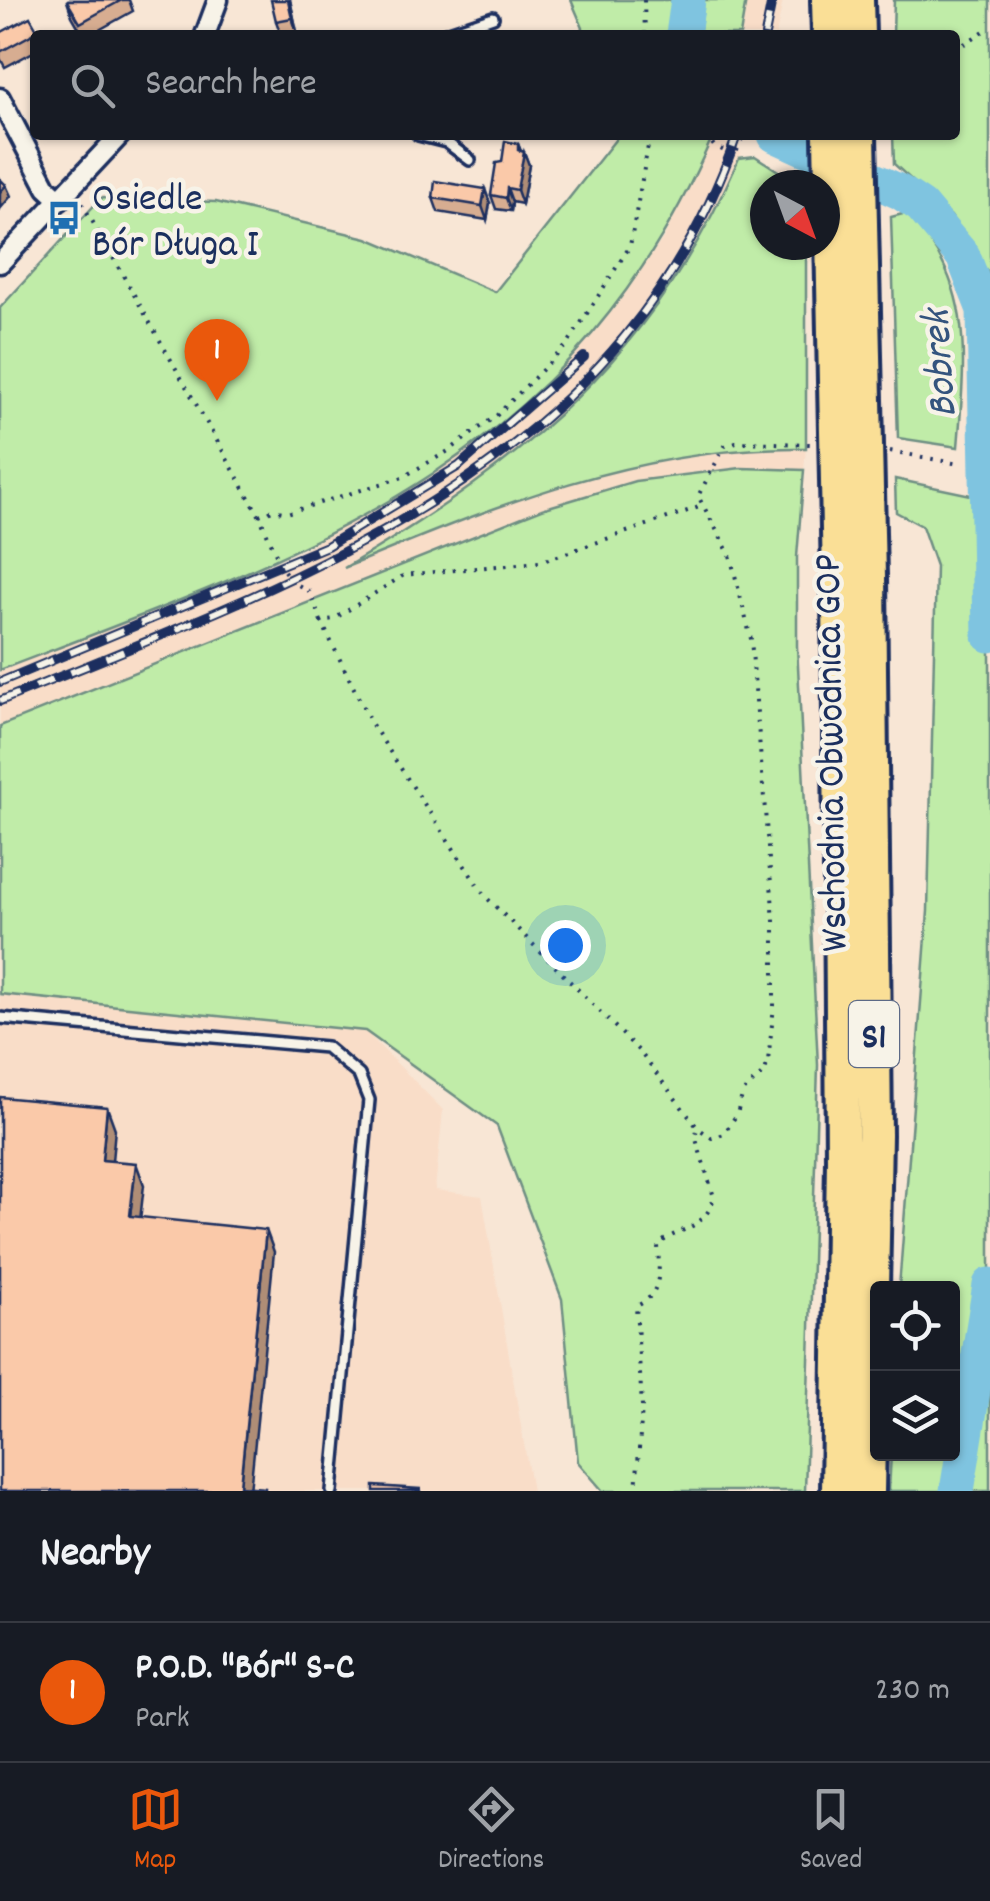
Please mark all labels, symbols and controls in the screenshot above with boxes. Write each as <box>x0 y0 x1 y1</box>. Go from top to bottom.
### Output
search box <box>30 30 960 140</box>
icon: search <box>65 58 120 113</box>
text: Search here <box>145 58 317 113</box>
north arrow <box>750 170 840 260</box>
place label: Osiedle Bór Długa I <box>92 173 259 276</box>
bus stop icon: Osiedle Bór Długa I <box>45 199 83 237</box>
water label: Bobrek <box>909 304 977 420</box>
pin: 1 <box>184 318 250 401</box>
street label: Wschodnia Obwodnica GOP <box>803 553 866 952</box>
your location <box>540 920 591 971</box>
road number: S1 <box>849 1001 899 1067</box>
map controls <box>870 1281 960 1461</box>
button: locate <box>870 1281 960 1371</box>
button: layers <box>870 1371 960 1461</box>
text: Nearby <box>40 1526 150 1586</box>
text: P.O.D. "Bór" S-C <box>135 1642 355 1697</box>
text: 1 <box>69 1669 76 1715</box>
text: 230 m <box>875 1669 950 1715</box>
text: Park <box>135 1697 190 1743</box>
tab: Map <box>128 1782 183 1882</box>
tab: Directions <box>438 1782 544 1882</box>
tab: Saved <box>800 1782 862 1882</box>

